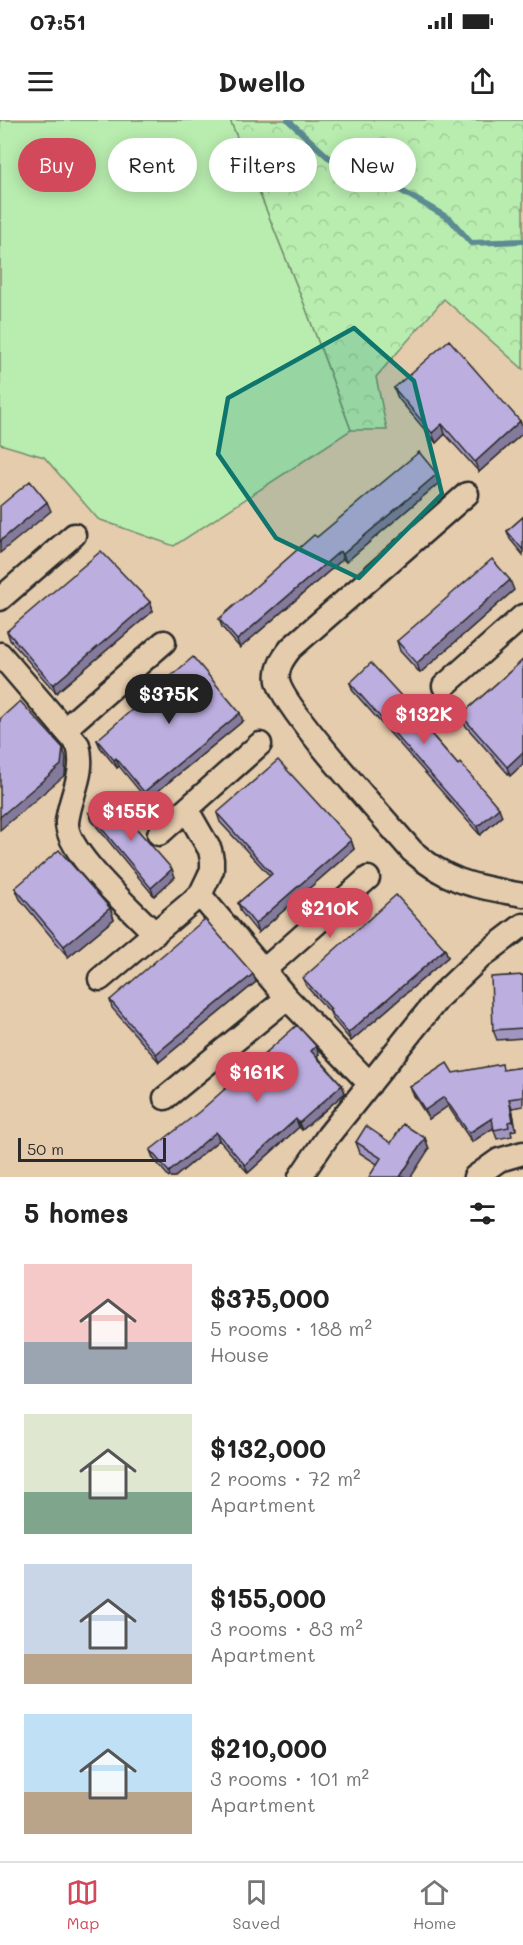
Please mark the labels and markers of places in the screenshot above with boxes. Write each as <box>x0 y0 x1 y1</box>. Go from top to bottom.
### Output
pin: $375K <box>127 674 211 725</box>
pin: $132K <box>382 694 466 745</box>
pin: $155K <box>89 791 173 842</box>
pin: $210K <box>288 888 372 939</box>
pin: $161K <box>215 1052 299 1103</box>

